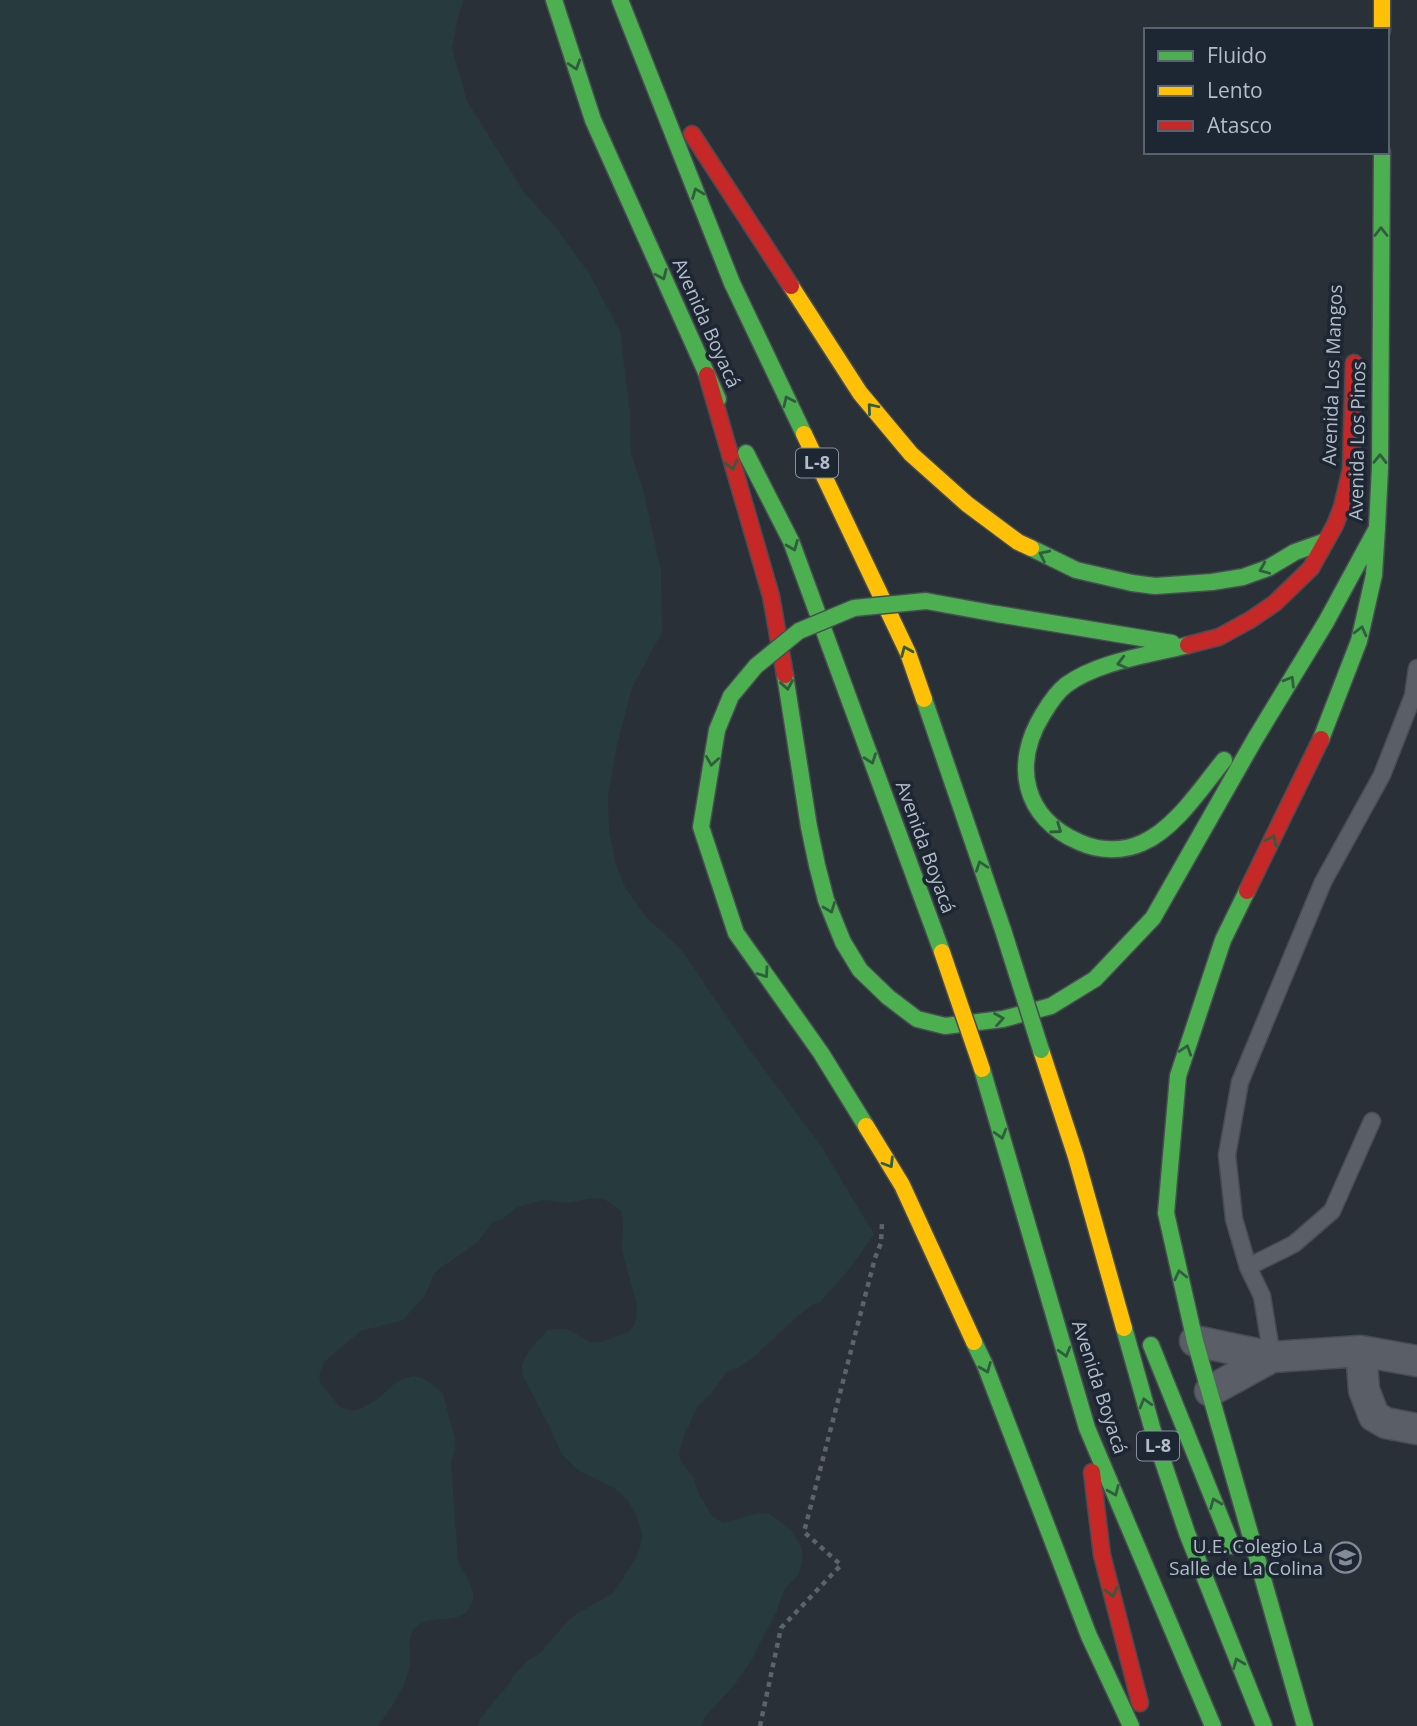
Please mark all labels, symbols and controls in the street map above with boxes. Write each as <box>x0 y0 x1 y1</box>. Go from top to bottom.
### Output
legend <box>1144 28 1389 154</box>
text: Fluido <box>1207 41 1267 69</box>
one-way arrow <box>567 59 582 71</box>
text: Lento <box>1207 76 1263 104</box>
text: Atasco <box>1207 111 1272 139</box>
one-way arrow <box>691 187 705 199</box>
one-way arrow <box>1373 226 1389 237</box>
street label: Avenida Boyacá <box>667 254 747 392</box>
one-way arrow <box>654 268 668 280</box>
street label: Avenida Los Mangos <box>1316 284 1348 466</box>
street label: Avenida Los Pinos <box>1343 361 1371 521</box>
one-way arrow <box>782 396 796 408</box>
one-way arrow <box>868 404 881 416</box>
road number: L-8 <box>796 448 838 477</box>
one-way arrow <box>1372 454 1387 465</box>
one-way arrow <box>723 459 738 471</box>
one-way arrow <box>784 539 798 551</box>
one-way arrow <box>1039 549 1051 563</box>
one-way arrow <box>1259 560 1271 574</box>
one-way arrow <box>1353 625 1367 637</box>
one-way arrow <box>900 646 914 658</box>
one-way arrow <box>1116 654 1128 669</box>
one-way arrow <box>1282 676 1295 689</box>
one-way arrow <box>779 679 794 691</box>
one-way arrow <box>863 753 877 765</box>
one-way arrow <box>705 755 720 767</box>
street label: Avenida Boyacá <box>890 777 962 917</box>
one-way arrow <box>1049 821 1062 834</box>
one-way arrow <box>1263 835 1277 847</box>
one-way arrow <box>975 860 989 872</box>
one-way arrow <box>822 902 836 914</box>
one-way arrow <box>756 965 768 978</box>
one-way arrow <box>993 1012 1005 1027</box>
one-way arrow <box>1178 1045 1192 1057</box>
one-way arrow <box>993 1128 1008 1140</box>
one-way arrow <box>880 1155 893 1168</box>
one-way arrow <box>1173 1269 1188 1281</box>
street label: Avenida Boyacá <box>1066 1317 1134 1457</box>
one-way arrow <box>1057 1346 1072 1358</box>
one-way arrow <box>978 1362 992 1374</box>
one-way arrow <box>1139 1397 1154 1409</box>
road number: L-8 <box>1137 1432 1179 1461</box>
one-way arrow <box>1105 1484 1119 1496</box>
one-way arrow <box>1209 1498 1223 1510</box>
place label: U.E. Colegio La Salle de La Colina <box>1169 1533 1323 1581</box>
school or university icon: U.E. Colegio La Salle de La Colina <box>1329 1540 1363 1574</box>
one-way arrow <box>1104 1586 1118 1598</box>
one-way arrow <box>1233 1658 1247 1670</box>

